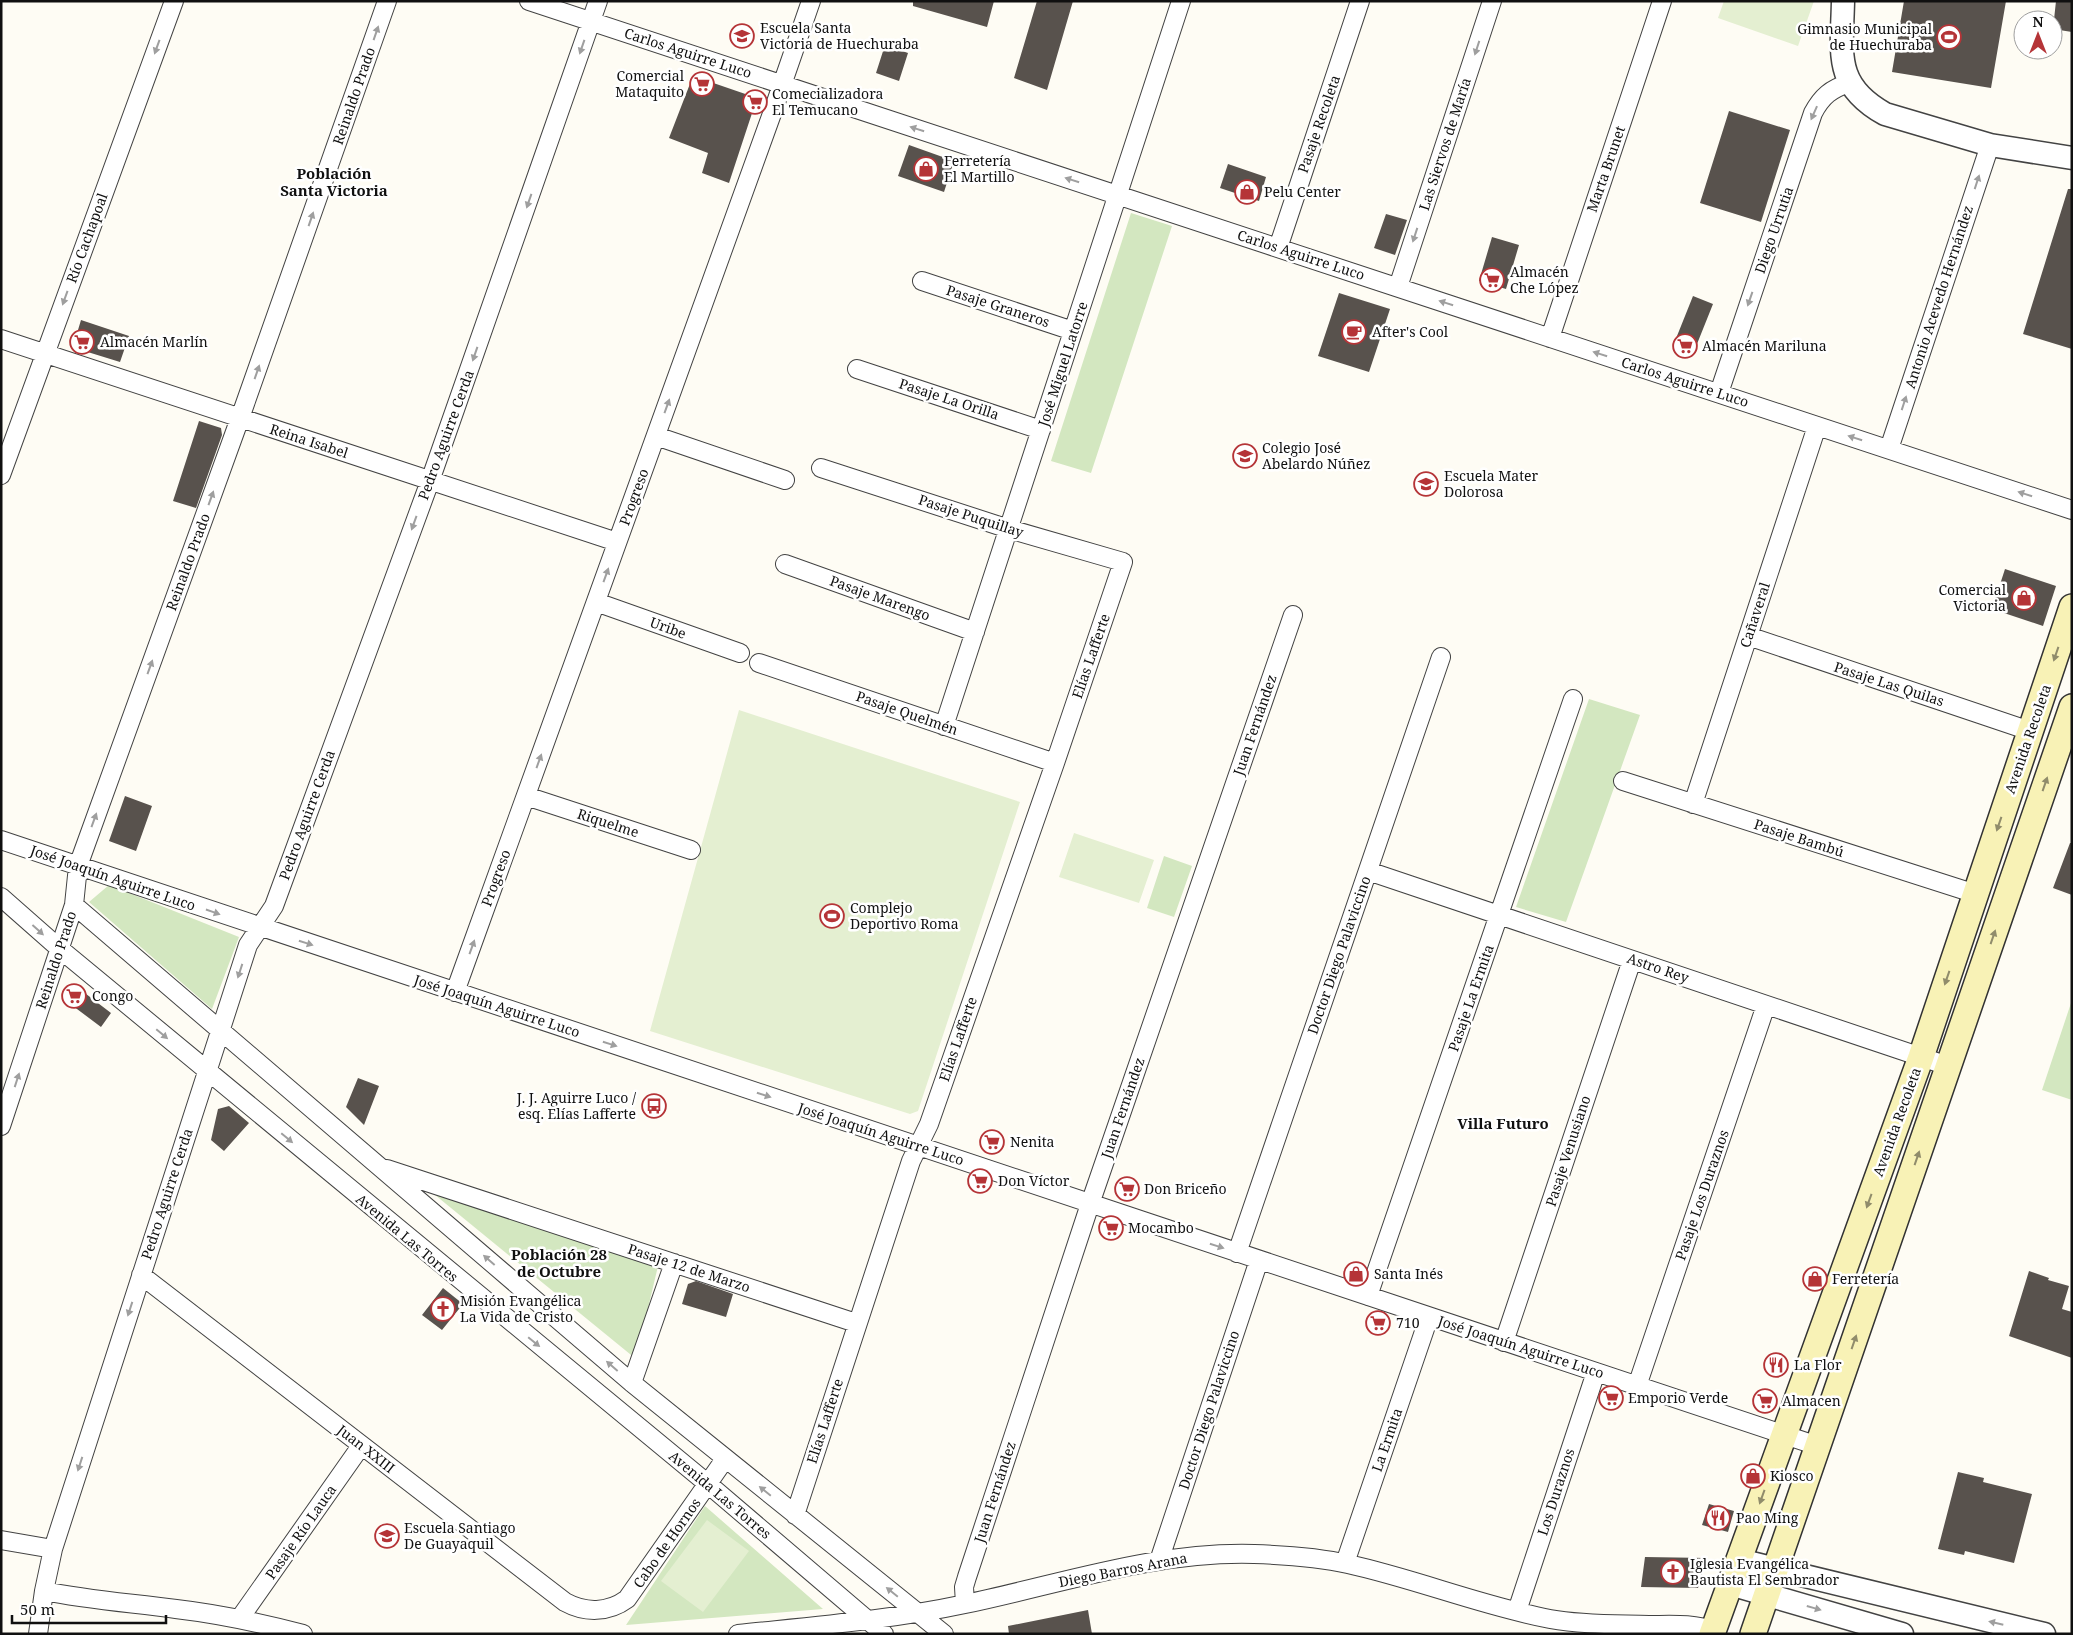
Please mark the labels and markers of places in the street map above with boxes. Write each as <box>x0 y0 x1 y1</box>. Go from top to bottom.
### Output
place label: Escuela Santa Victoria de Huechuraba <box>760 18 919 53</box>
place label: Gimnasio Municipal de Huechuraba <box>1797 19 1933 54</box>
school or university icon: Escuela Santa Victoria de Huechuraba <box>729 23 755 49</box>
sports icon: Gimnasio Municipal de Huechuraba <box>1936 24 1962 50</box>
place label: Comercial Mataquito <box>615 66 685 101</box>
supermarket icon: Comercial Mataquito <box>689 71 715 97</box>
place label: Comecializadora El Temucano <box>772 84 883 119</box>
supermarket icon: Comecializadora El Temucano <box>742 89 768 115</box>
place label: Ferretería El Martillo <box>944 151 1014 186</box>
shop icon: Ferretería El Martillo <box>913 156 939 182</box>
shop icon: Pelu Center <box>1234 179 1260 205</box>
place label: Pelu Center <box>1264 182 1341 201</box>
place label: Almacén Che López <box>1510 262 1579 297</box>
supermarket icon: Almacén Che López <box>1479 267 1505 293</box>
cafe icon: After's Cool <box>1341 319 1367 345</box>
place label: After's Cool <box>1372 322 1449 341</box>
supermarket icon: Almacén Marlín <box>69 329 95 355</box>
place label: Almacén Marlín <box>100 332 208 351</box>
supermarket icon: Almacén Mariluna <box>1672 333 1698 359</box>
place label: Almacén Mariluna <box>1702 336 1827 355</box>
place label: Colegio José Abelardo Núñez <box>1262 438 1370 473</box>
school or university icon: Colegio José Abelardo Núñez <box>1232 443 1258 469</box>
place label: Escuela Mater Dolorosa <box>1444 466 1539 501</box>
school or university icon: Escuela Mater Dolorosa <box>1413 471 1439 497</box>
place label: Comercial Victoria <box>1938 580 2007 615</box>
shop icon: Comercial Victoria <box>2011 585 2037 611</box>
place label: Complejo Deportivo Roma <box>850 898 959 933</box>
sports icon: Complejo Deportivo Roma <box>819 903 845 929</box>
supermarket icon: Congo <box>61 983 87 1009</box>
place label: Congo <box>92 986 133 1005</box>
place label: J. J. Aguirre Luco / esq. Elías Lafferte <box>516 1088 637 1123</box>
bus stop icon: J. J. Aguirre Luco / esq. Elías Lafferte <box>641 1093 667 1119</box>
supermarket icon: Nenita <box>979 1129 1005 1155</box>
place label: Nenita <box>1010 1132 1055 1151</box>
supermarket icon: Don Víctor <box>967 1168 993 1194</box>
place label: Don Víctor <box>998 1171 1070 1190</box>
supermarket icon: Don Briceño <box>1114 1176 1140 1202</box>
place label: Don Briceño <box>1144 1179 1227 1198</box>
supermarket icon: Mocambo <box>1098 1215 1124 1241</box>
place label: Mocambo <box>1128 1218 1194 1237</box>
shop icon: Santa Inés <box>1343 1261 1369 1287</box>
place label: Santa Inés <box>1374 1264 1443 1283</box>
shop icon: Ferretería <box>1802 1266 1828 1292</box>
place label: Ferretería <box>1832 1269 1899 1288</box>
place label: Misión Evangélica La Vida de Cristo <box>460 1291 582 1326</box>
church icon: Misión Evangélica La Vida de Cristo <box>430 1296 456 1322</box>
supermarket icon: 710 <box>1365 1310 1391 1336</box>
place label: 710 <box>1396 1313 1420 1332</box>
restaurant icon: La Flor <box>1763 1352 1789 1378</box>
place label: La Flor <box>1794 1355 1842 1374</box>
supermarket icon: Emporio Verde <box>1598 1385 1624 1411</box>
place label: Emporio Verde <box>1628 1388 1728 1407</box>
supermarket icon: Almacen <box>1752 1388 1778 1414</box>
place label: Almacen <box>1782 1391 1841 1410</box>
shop icon: Kiosco <box>1740 1463 1766 1489</box>
place label: Kiosco <box>1770 1466 1814 1485</box>
restaurant icon: Pao Ming <box>1705 1505 1731 1531</box>
place label: Pao Ming <box>1736 1508 1799 1527</box>
place label: Escuela Santiago De Guayaquil <box>404 1518 516 1553</box>
school or university icon: Escuela Santiago De Guayaquil <box>374 1523 400 1549</box>
place label: Iglesia Evangélica Bautista El Sembrador <box>1690 1554 1840 1589</box>
church icon: Iglesia Evangélica Bautista El Sembrador <box>1660 1559 1686 1585</box>

